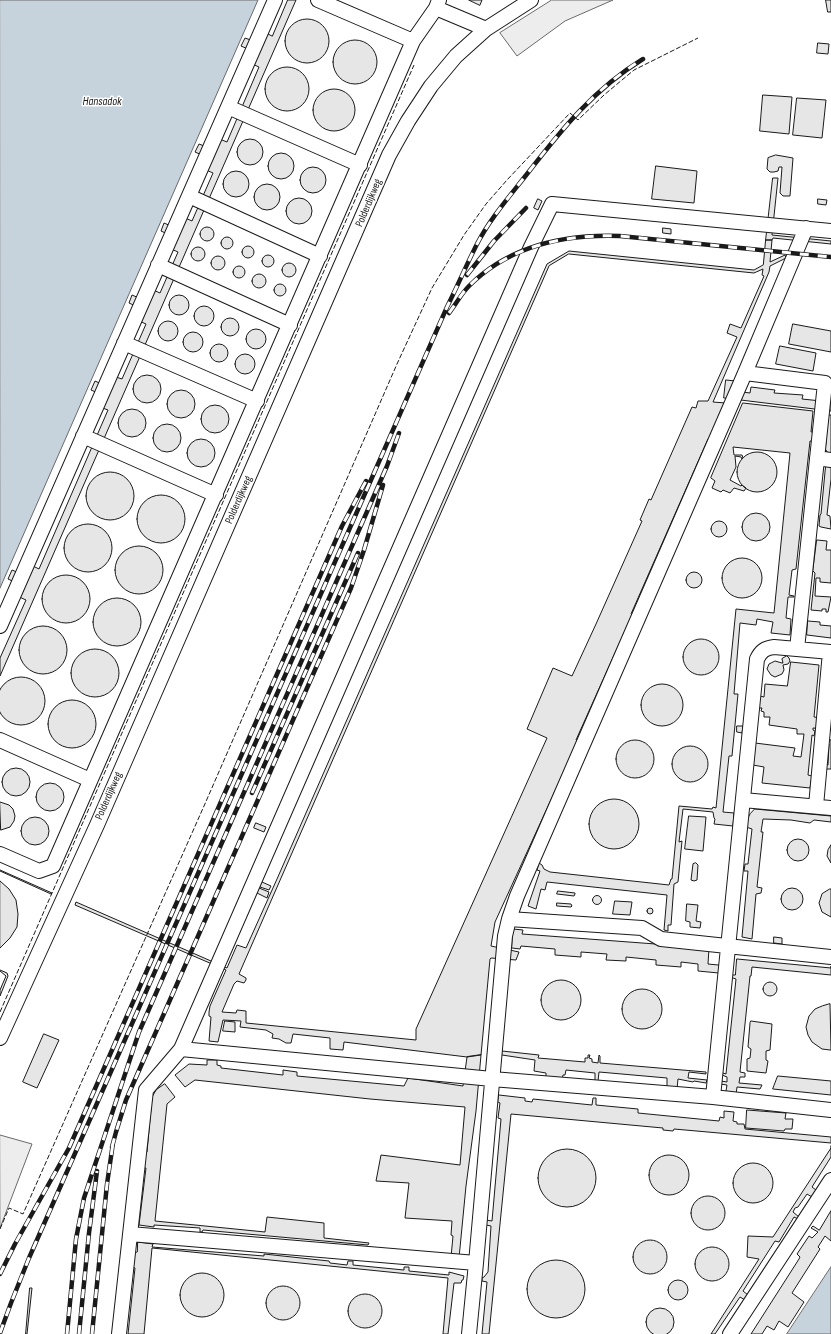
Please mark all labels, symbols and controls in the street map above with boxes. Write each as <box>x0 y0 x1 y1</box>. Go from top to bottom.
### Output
water label: Hansadok <box>82 95 122 109</box>
street label: Polderdijkweg <box>353 177 385 229</box>
street label: Polderdijkweg <box>223 474 255 526</box>
street label: Polderdijkweg <box>93 770 125 822</box>

